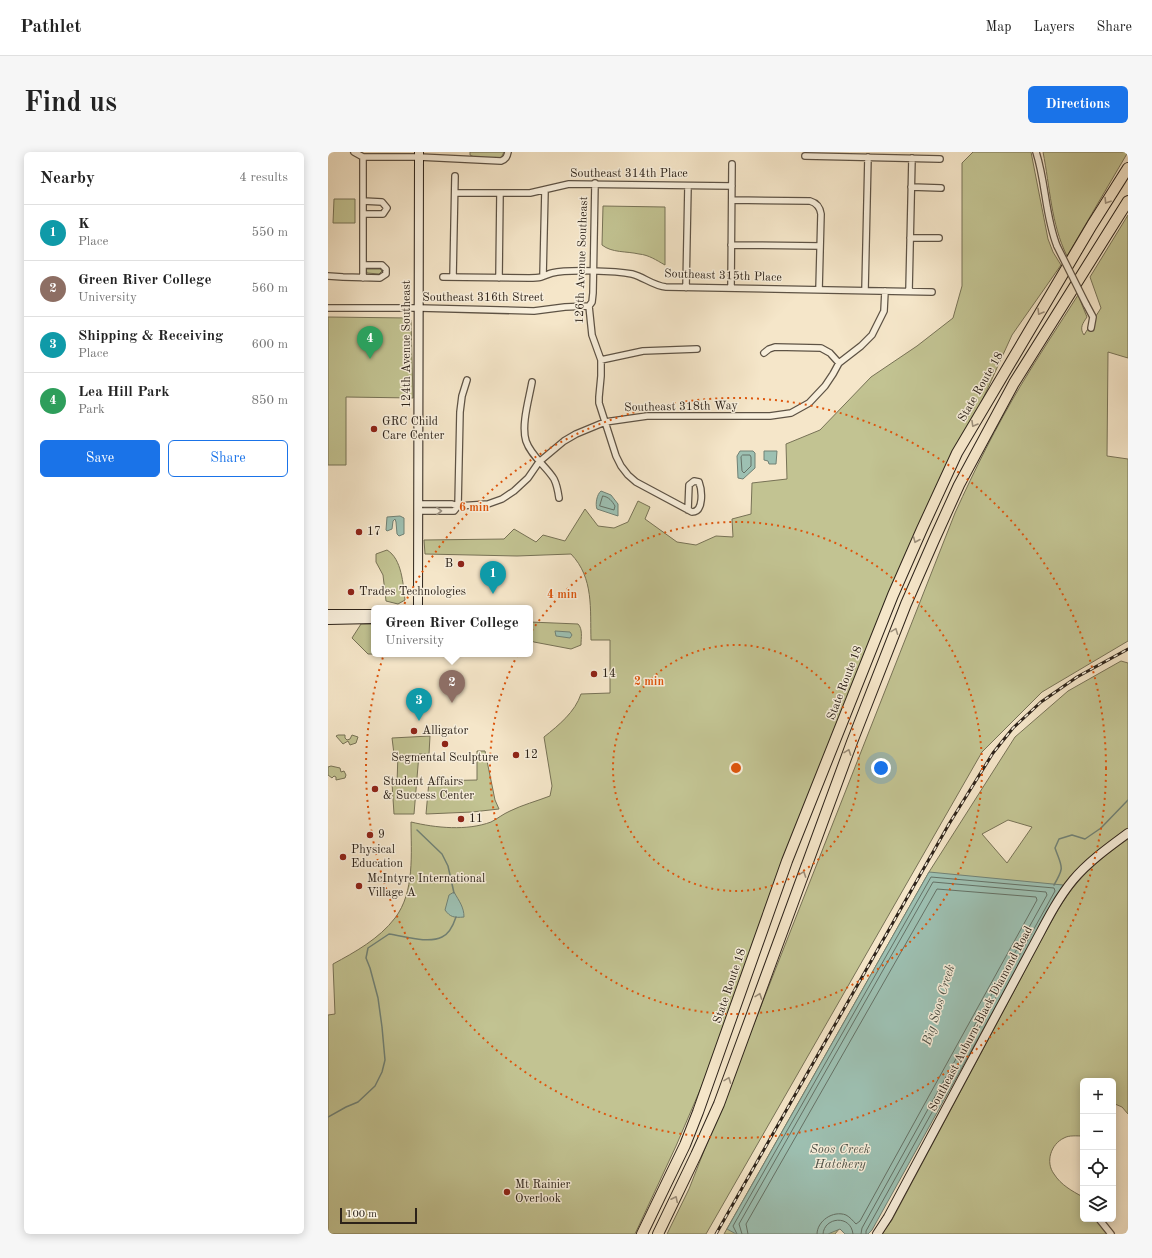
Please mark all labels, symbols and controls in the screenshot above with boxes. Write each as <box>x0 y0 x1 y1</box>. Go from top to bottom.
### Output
text: Pathlet <box>20 18 81 37</box>
text: Map <box>986 20 1012 34</box>
text: Layers <box>1034 20 1075 34</box>
text: Share <box>1097 20 1132 34</box>
button: Directions <box>1028 86 1128 123</box>
text: Find us <box>24 90 117 118</box>
street label: Southeast 314th Place <box>570 168 688 180</box>
text: Nearby <box>40 170 95 187</box>
text: 4 results <box>239 171 288 184</box>
street label: 126th Avenue Southeast <box>574 196 590 324</box>
one-way arrow <box>1104 197 1112 204</box>
text: K <box>78 217 90 232</box>
text: 1 <box>49 226 57 239</box>
text: 550 m <box>251 226 288 239</box>
text: Place <box>78 235 108 248</box>
street label: Southeast 315th Place <box>664 267 783 284</box>
text: Green River College <box>78 273 211 288</box>
street label: 124th Avenue Southeast <box>401 280 413 408</box>
text: 2 <box>49 282 57 295</box>
text: 560 m <box>251 282 288 295</box>
text: University <box>78 291 137 304</box>
street label: Southeast 316th Street <box>422 292 544 304</box>
one-way arrow <box>1038 308 1045 315</box>
pin: 4 <box>357 326 383 359</box>
text: Shipping & Receiving <box>78 329 223 344</box>
text: 3 <box>49 338 57 351</box>
text: 600 m <box>251 338 288 351</box>
text: Place <box>78 347 108 360</box>
street label: State Route 18 <box>956 350 1006 424</box>
text: Lea Hill Park <box>78 385 170 400</box>
text: 4 <box>49 394 57 407</box>
text: 850 m <box>251 394 288 407</box>
street label: Southeast 318th Way <box>624 400 739 414</box>
text: Park <box>78 403 105 416</box>
place label: GRC Child Care Center <box>382 416 445 442</box>
one-way arrow <box>972 420 979 427</box>
marker: GRC Child Care Center <box>369 424 379 434</box>
button: Save <box>40 440 160 477</box>
button: Share <box>168 440 288 477</box>
text: 6 min <box>459 502 489 514</box>
one-way arrow <box>436 507 442 515</box>
place label: 17 <box>367 526 381 538</box>
marker: 17 <box>354 527 364 537</box>
one-way arrow <box>913 537 921 544</box>
place label: B <box>445 558 453 570</box>
marker: B <box>456 559 466 569</box>
pin: 1 <box>480 561 506 594</box>
place label: Trades Technologies <box>359 586 466 598</box>
marker: Trades Technologies <box>346 587 356 597</box>
text: 4 min <box>547 589 577 601</box>
popup <box>371 605 533 657</box>
text: Green River College <box>385 616 519 631</box>
one-way arrow <box>891 627 899 634</box>
text: University <box>385 634 444 647</box>
street label: State Route 18 <box>825 644 865 722</box>
place label: 14 <box>602 668 616 680</box>
marker: 14 <box>589 669 599 679</box>
pin: 2 <box>439 670 465 703</box>
text: 2 min <box>634 676 664 688</box>
pin: 3 <box>406 688 432 721</box>
place label: Alligator <box>422 725 468 737</box>
marker: Alligator <box>409 726 419 736</box>
marker: Segmental Sculpture <box>440 739 450 749</box>
place label: 12 <box>524 749 538 761</box>
one-way arrow <box>843 749 851 756</box>
marker: 12 <box>511 750 521 760</box>
place label: Segmental Sculpture <box>391 752 499 764</box>
your location <box>871 758 891 778</box>
centre of rings <box>729 761 743 775</box>
place label: Student Affairs & Success Center <box>383 776 474 802</box>
marker: Student Affairs & Success Center <box>370 784 380 794</box>
place label: 11 <box>469 813 483 825</box>
marker: 11 <box>456 814 466 824</box>
place label: 9 <box>378 829 385 841</box>
marker: 9 <box>365 830 375 840</box>
place label: Physical Education <box>351 844 404 870</box>
marker: Physical Education <box>338 852 348 862</box>
one-way arrow <box>799 871 807 878</box>
place label: McIntyre International Village A <box>367 873 485 899</box>
marker: McIntyre International Village A <box>354 881 364 891</box>
street label: Southeast Auburn-Black Diamond Road <box>927 924 1035 1114</box>
street label: State Route 18 <box>712 947 748 1025</box>
water label: Big Soos Creek <box>920 963 957 1048</box>
one-way arrow <box>754 993 762 1000</box>
one-way arrow <box>723 1077 731 1084</box>
map controls <box>1080 1078 1116 1222</box>
button: + <box>1080 1078 1116 1114</box>
button: − <box>1080 1114 1116 1150</box>
water label: Soos Creek Hatchery <box>810 1143 870 1171</box>
button: locate <box>1080 1150 1116 1186</box>
place label: Mt Rainier Overlook <box>515 1179 571 1205</box>
button: layers <box>1080 1186 1116 1222</box>
marker: Mt Rainier Overlook <box>502 1187 512 1197</box>
one-way arrow <box>670 1196 678 1203</box>
scale bar <box>340 1206 417 1225</box>
text: 100 m <box>346 1209 377 1220</box>

